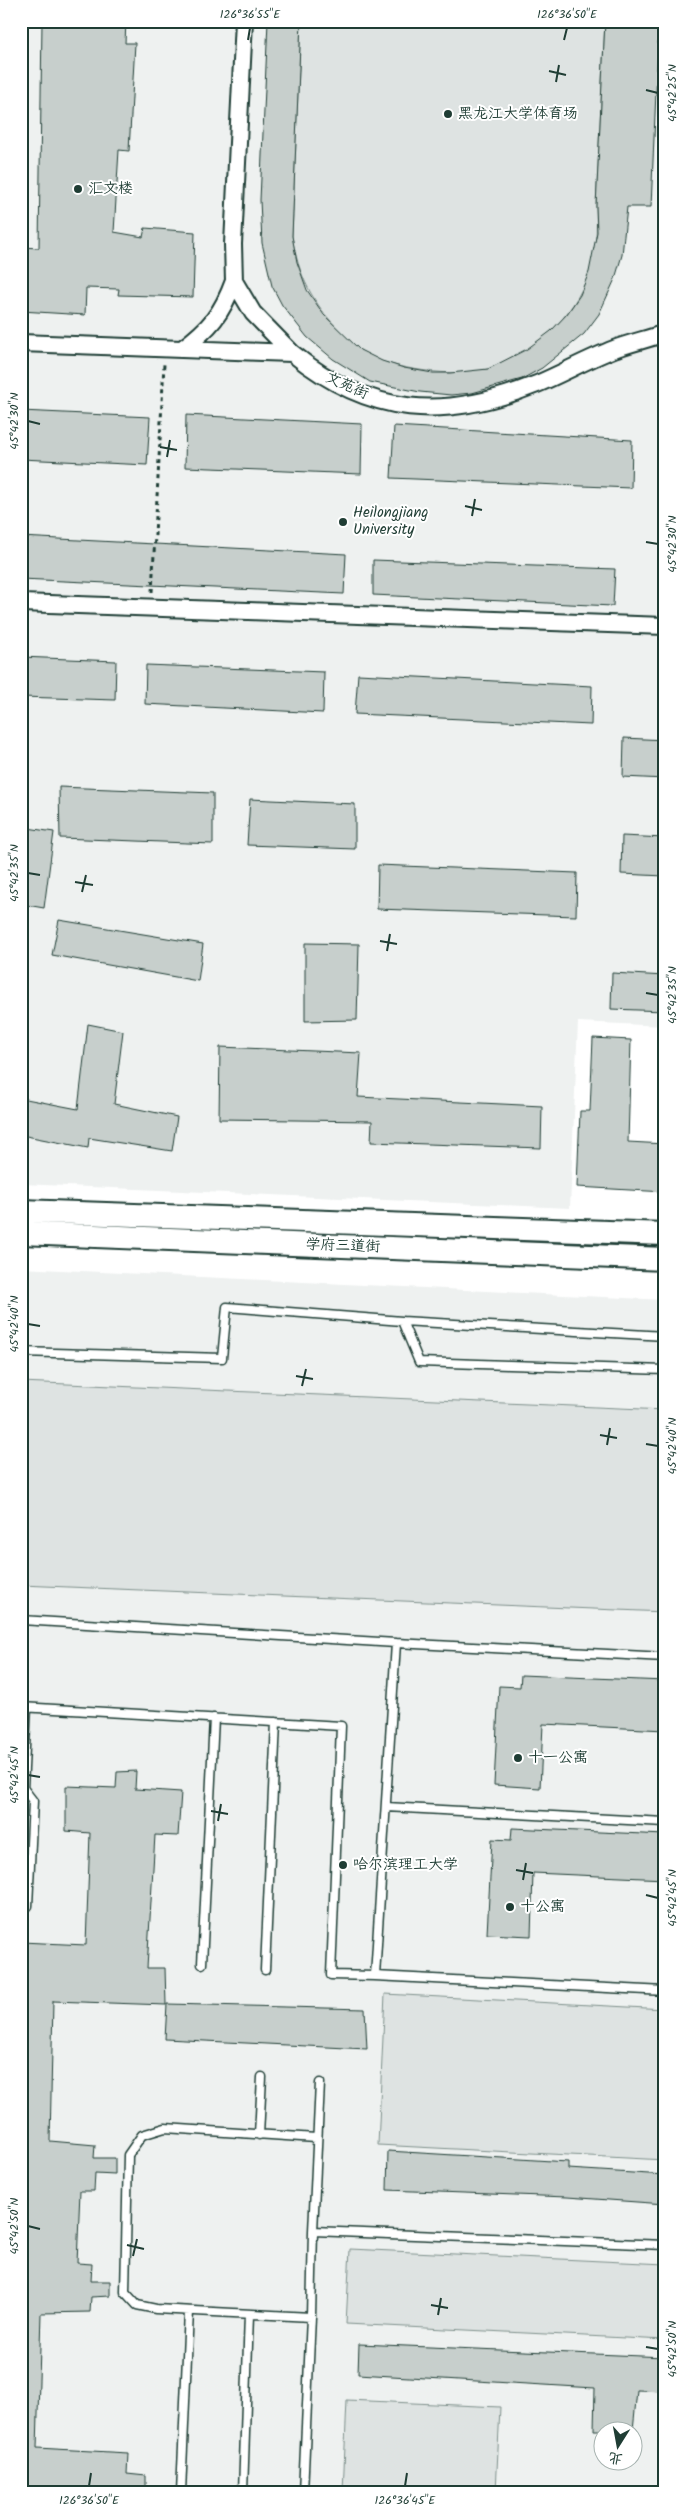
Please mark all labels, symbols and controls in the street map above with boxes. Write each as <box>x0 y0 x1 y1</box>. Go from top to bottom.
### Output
text: 126°36'55"E <box>220 5 281 24</box>
text: 126°36'50"E <box>537 5 598 24</box>
text: 45°42'25"N <box>663 64 682 122</box>
place label: 黑龙江大学体育场 <box>458 102 578 126</box>
marker: 黑龙江大学体育场 <box>442 108 454 120</box>
place label: 汇文楼 <box>88 177 133 201</box>
marker: 汇文楼 <box>72 183 84 195</box>
street label: 文苑街 <box>322 366 372 406</box>
text: 45°42'30"N <box>5 392 24 450</box>
place label: Heilongjiang University <box>353 501 429 542</box>
text: 45°42'30"N <box>663 515 682 573</box>
marker: Heilongjiang University <box>337 516 349 528</box>
text: 45°42'35"N <box>5 844 24 902</box>
text: 45°42'35"N <box>663 966 682 1024</box>
street label: 学府三道街 <box>305 1233 381 1259</box>
text: 45°42'40"N <box>5 1295 24 1353</box>
text: 45°42'40"N <box>663 1417 682 1475</box>
text: 45°42'45"N <box>5 1746 24 1804</box>
place label: 十一公寓 <box>528 1746 588 1770</box>
marker: 十一公寓 <box>512 1752 524 1764</box>
place label: 哈尔滨理工大学 <box>353 1853 458 1877</box>
marker: 哈尔滨理工大学 <box>337 1859 349 1871</box>
text: 45°42'45"N <box>663 1869 682 1927</box>
place label: 十公寓 <box>520 1895 565 1919</box>
marker: 十公寓 <box>504 1901 516 1913</box>
text: 45°42'50"N <box>5 2198 24 2255</box>
text: 45°42'50"N <box>663 2321 682 2378</box>
north arrow <box>594 2420 644 2470</box>
text: 北 <box>607 2446 625 2470</box>
text: 126°36'50"E <box>59 2491 120 2510</box>
text: 126°36'45"E <box>375 2491 436 2510</box>

